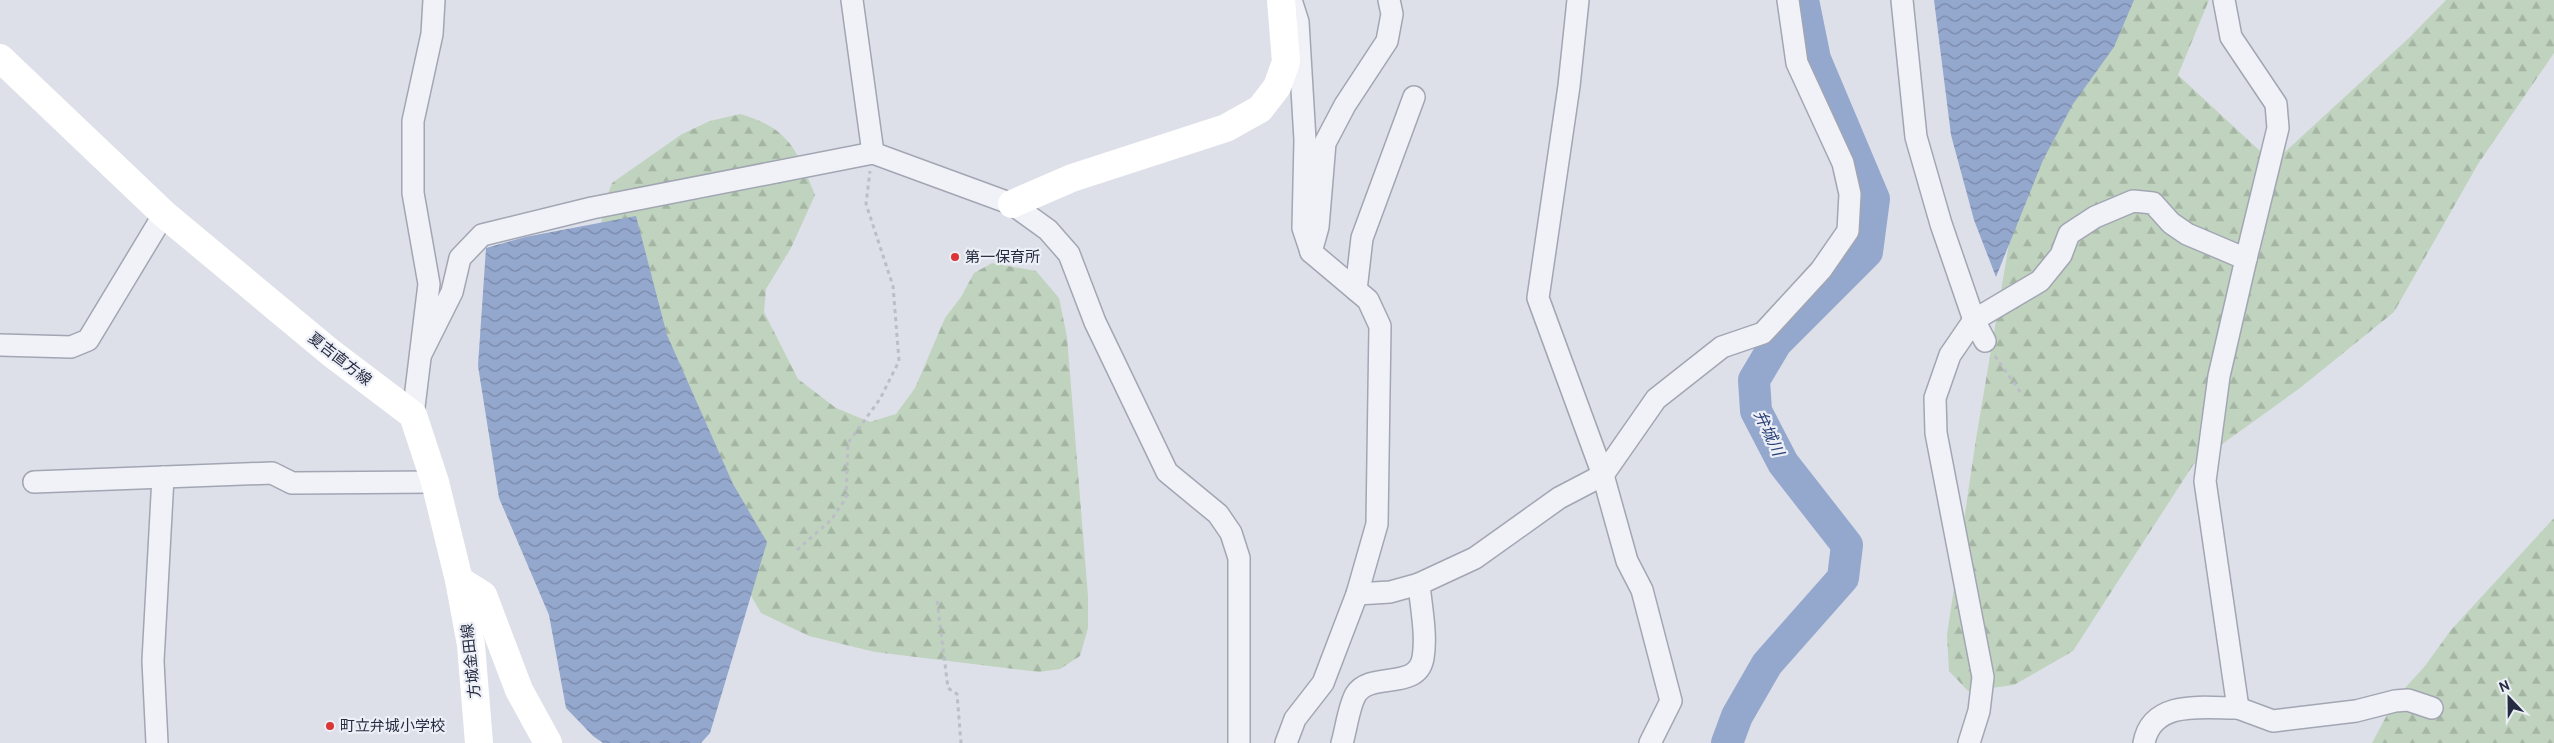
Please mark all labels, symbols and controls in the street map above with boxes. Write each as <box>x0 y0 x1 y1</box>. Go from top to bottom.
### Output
place label: 第一保育所 <box>965 248 1040 266</box>
marker: 第一保育所 <box>949 251 961 263</box>
street label: 夏吉直方線 <box>305 329 375 389</box>
water label: 弁城川 <box>1750 407 1789 461</box>
street label: 方城金田線 <box>458 623 484 699</box>
north arrow <box>2484 673 2534 723</box>
text: N <box>2496 676 2512 696</box>
place label: 町立弁城小学校 <box>340 717 445 735</box>
marker: 町立弁城小学校 <box>324 720 336 732</box>

